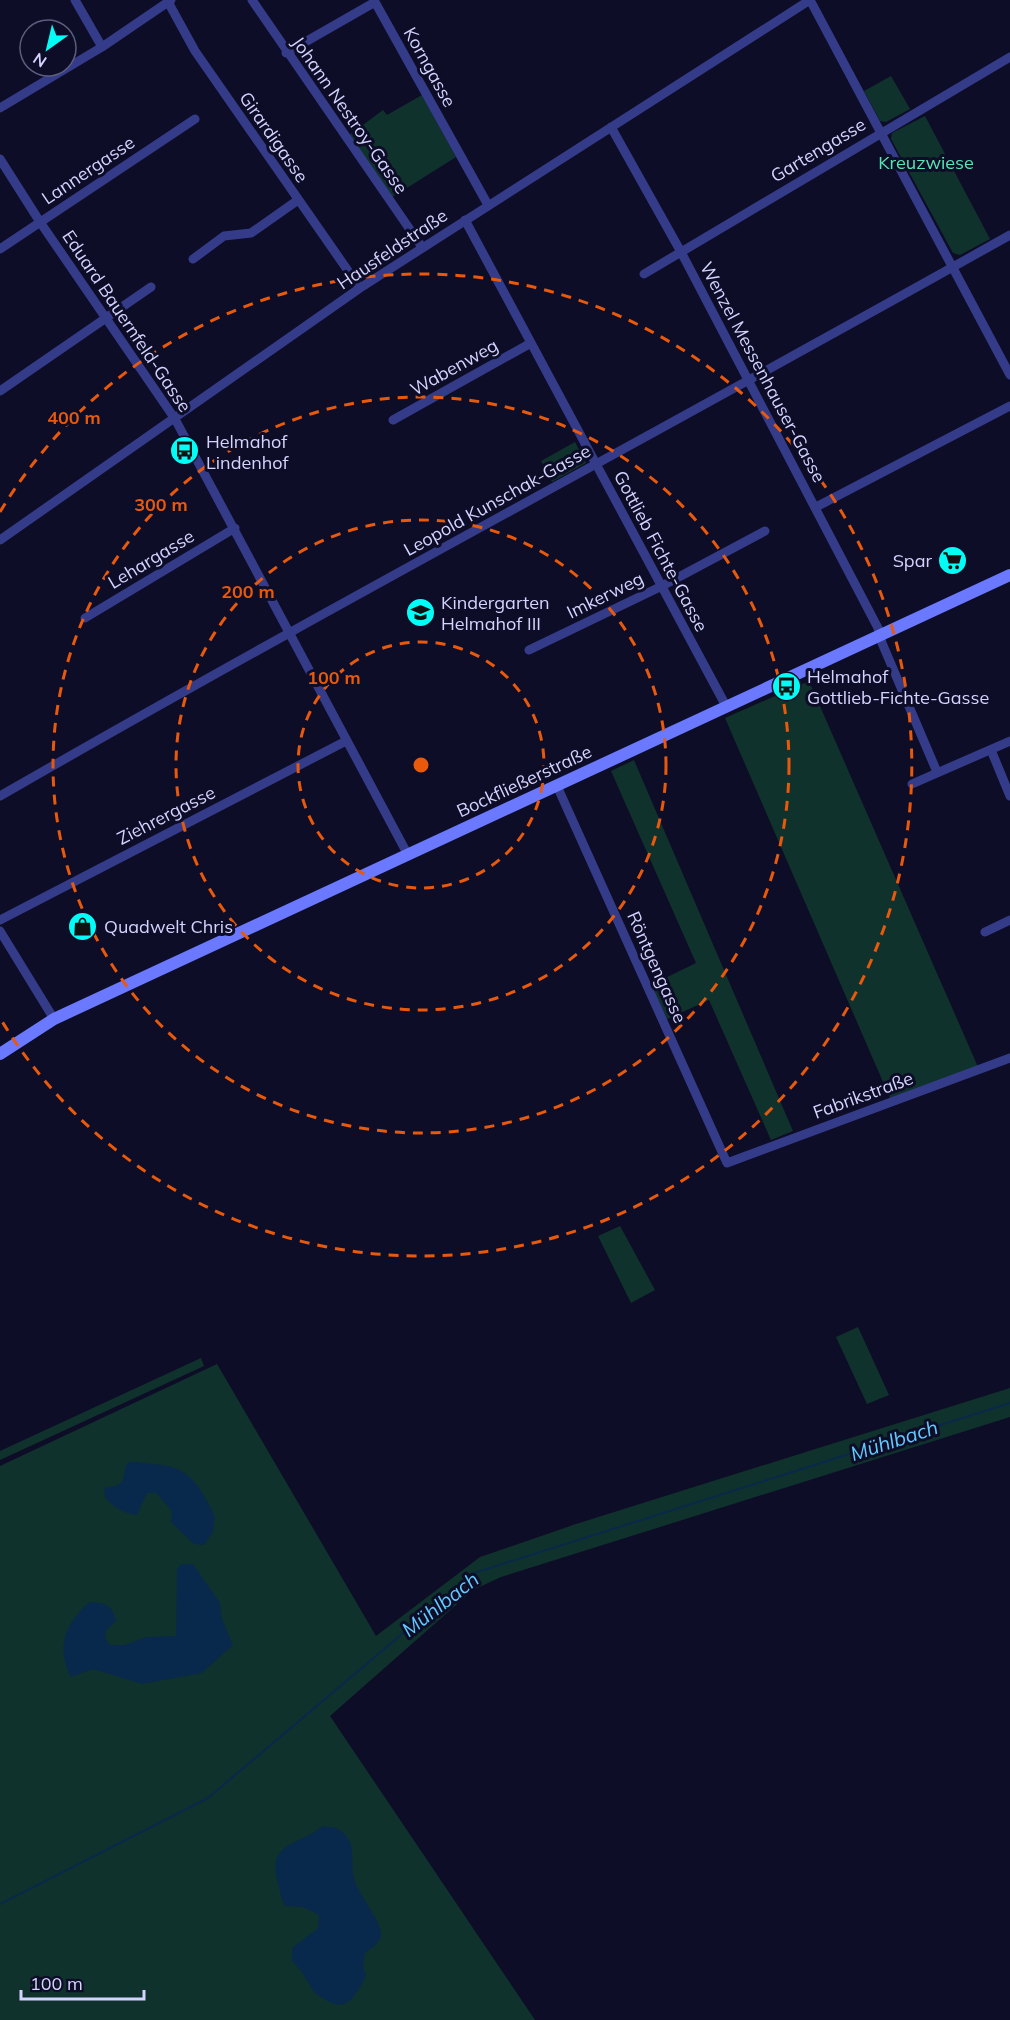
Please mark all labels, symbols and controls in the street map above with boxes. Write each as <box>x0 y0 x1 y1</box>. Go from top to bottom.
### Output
north arrow <box>18 18 78 78</box>
street label: Korngasse <box>399 23 461 111</box>
street label: Johann Nestroy-Gasse <box>287 32 413 198</box>
text: N <box>29 49 50 72</box>
street label: Girardigasse <box>234 87 314 187</box>
street label: Gartengasse <box>766 113 870 187</box>
street label: Lannergasse <box>37 130 139 210</box>
park label: Kreuzwiese <box>878 151 974 174</box>
street label: Hausfeldstraße <box>332 204 452 294</box>
street label: Eduard Bauernfeld-Gasse <box>57 226 197 416</box>
street label: Wenzel Messenhauser-Gasse <box>695 258 831 486</box>
street label: Wabenweg <box>406 333 502 401</box>
text: 400 m <box>47 406 101 429</box>
place label: Helmahof Lindenhof <box>206 430 290 474</box>
bus stop icon: Helmahof Lindenhof <box>169 435 201 467</box>
street label: Leopold Kunschak-Gasse <box>400 439 594 561</box>
street label: Gottlieb Fichte-Gasse <box>609 467 713 635</box>
text: 300 m <box>134 493 188 516</box>
street label: Lehargasse <box>104 524 198 594</box>
supermarket icon: Spar <box>937 544 969 576</box>
place label: Spar <box>893 549 932 572</box>
street label: Imkerweg <box>563 567 647 623</box>
text: 200 m <box>221 580 275 603</box>
place label: Kindergarten Helmahof III <box>441 591 549 635</box>
school or university icon: Kindergarten Helmahof III <box>404 596 436 628</box>
place label: Helmahof Gottlieb-Fichte-Gasse <box>807 665 989 709</box>
text: 100 m <box>307 666 361 689</box>
bus stop icon: Helmahof Gottlieb-Fichte-Gasse <box>770 670 802 702</box>
street label: Bockfließerstraße <box>453 740 595 822</box>
centre of rings <box>411 755 431 775</box>
street label: Ziehrergasse <box>113 780 219 850</box>
street label: Röntgengasse <box>622 908 692 1026</box>
shop icon: Quadwelt Chris <box>67 910 99 942</box>
place label: Quadwelt Chris <box>104 915 233 938</box>
street label: Fabrikstraße <box>810 1066 916 1124</box>
water label: Mühlbach <box>847 1414 941 1466</box>
water label: Mühlbach <box>397 1566 483 1642</box>
scale bar <box>21 1963 144 2001</box>
text: 100 m <box>30 1972 83 1995</box>

